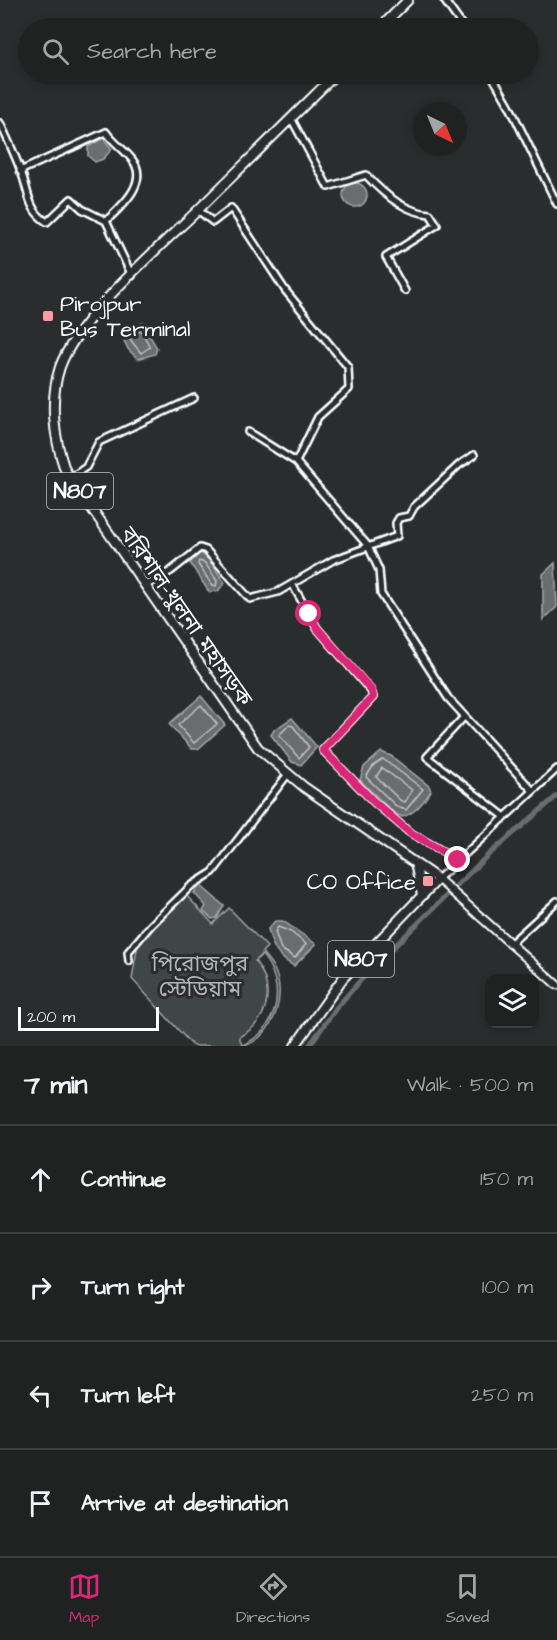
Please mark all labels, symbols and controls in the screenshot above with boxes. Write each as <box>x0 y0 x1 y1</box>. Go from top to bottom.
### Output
search box <box>18 18 539 84</box>
icon: search <box>39 35 72 68</box>
text: Search here <box>87 36 217 67</box>
north arrow <box>413 102 467 156</box>
place label: Pirojpur Bus Terminal <box>60 289 191 345</box>
marker: Pirojpur Bus Terminal <box>41 309 55 323</box>
road number: N807 <box>47 473 113 509</box>
street label: বরিশাল-খুলনা মহাসড়ক <box>112 520 260 713</box>
route start <box>295 600 321 626</box>
route end <box>444 846 470 872</box>
place label: CO Office <box>307 867 416 898</box>
marker: CO Office <box>421 874 435 888</box>
road number: N807 <box>328 941 394 977</box>
park label: পিরোজপুর স্টেডিয়াম <box>151 949 249 1005</box>
map controls <box>485 974 539 1028</box>
button: layers <box>485 974 539 1028</box>
scale bar <box>18 1004 159 1032</box>
text: 200 m <box>27 1006 75 1028</box>
text: 7 min <box>24 1067 88 1103</box>
text: Walk · 500 m <box>407 1071 533 1099</box>
icon: ahead <box>24 1163 57 1196</box>
text: Continue <box>81 1164 166 1195</box>
text: 150 m <box>480 1165 533 1193</box>
icon: right <box>24 1271 57 1304</box>
text: Turn right <box>81 1272 184 1303</box>
text: 100 m <box>482 1273 533 1301</box>
icon: left <box>24 1379 57 1412</box>
text: Turn left <box>81 1380 175 1411</box>
text: 250 m <box>471 1381 533 1409</box>
icon: arrive <box>24 1487 57 1520</box>
text: Arrive at destination <box>81 1488 288 1519</box>
tab: Map <box>68 1570 101 1628</box>
tab: Directions <box>236 1570 310 1628</box>
tab: Saved <box>446 1570 489 1628</box>

